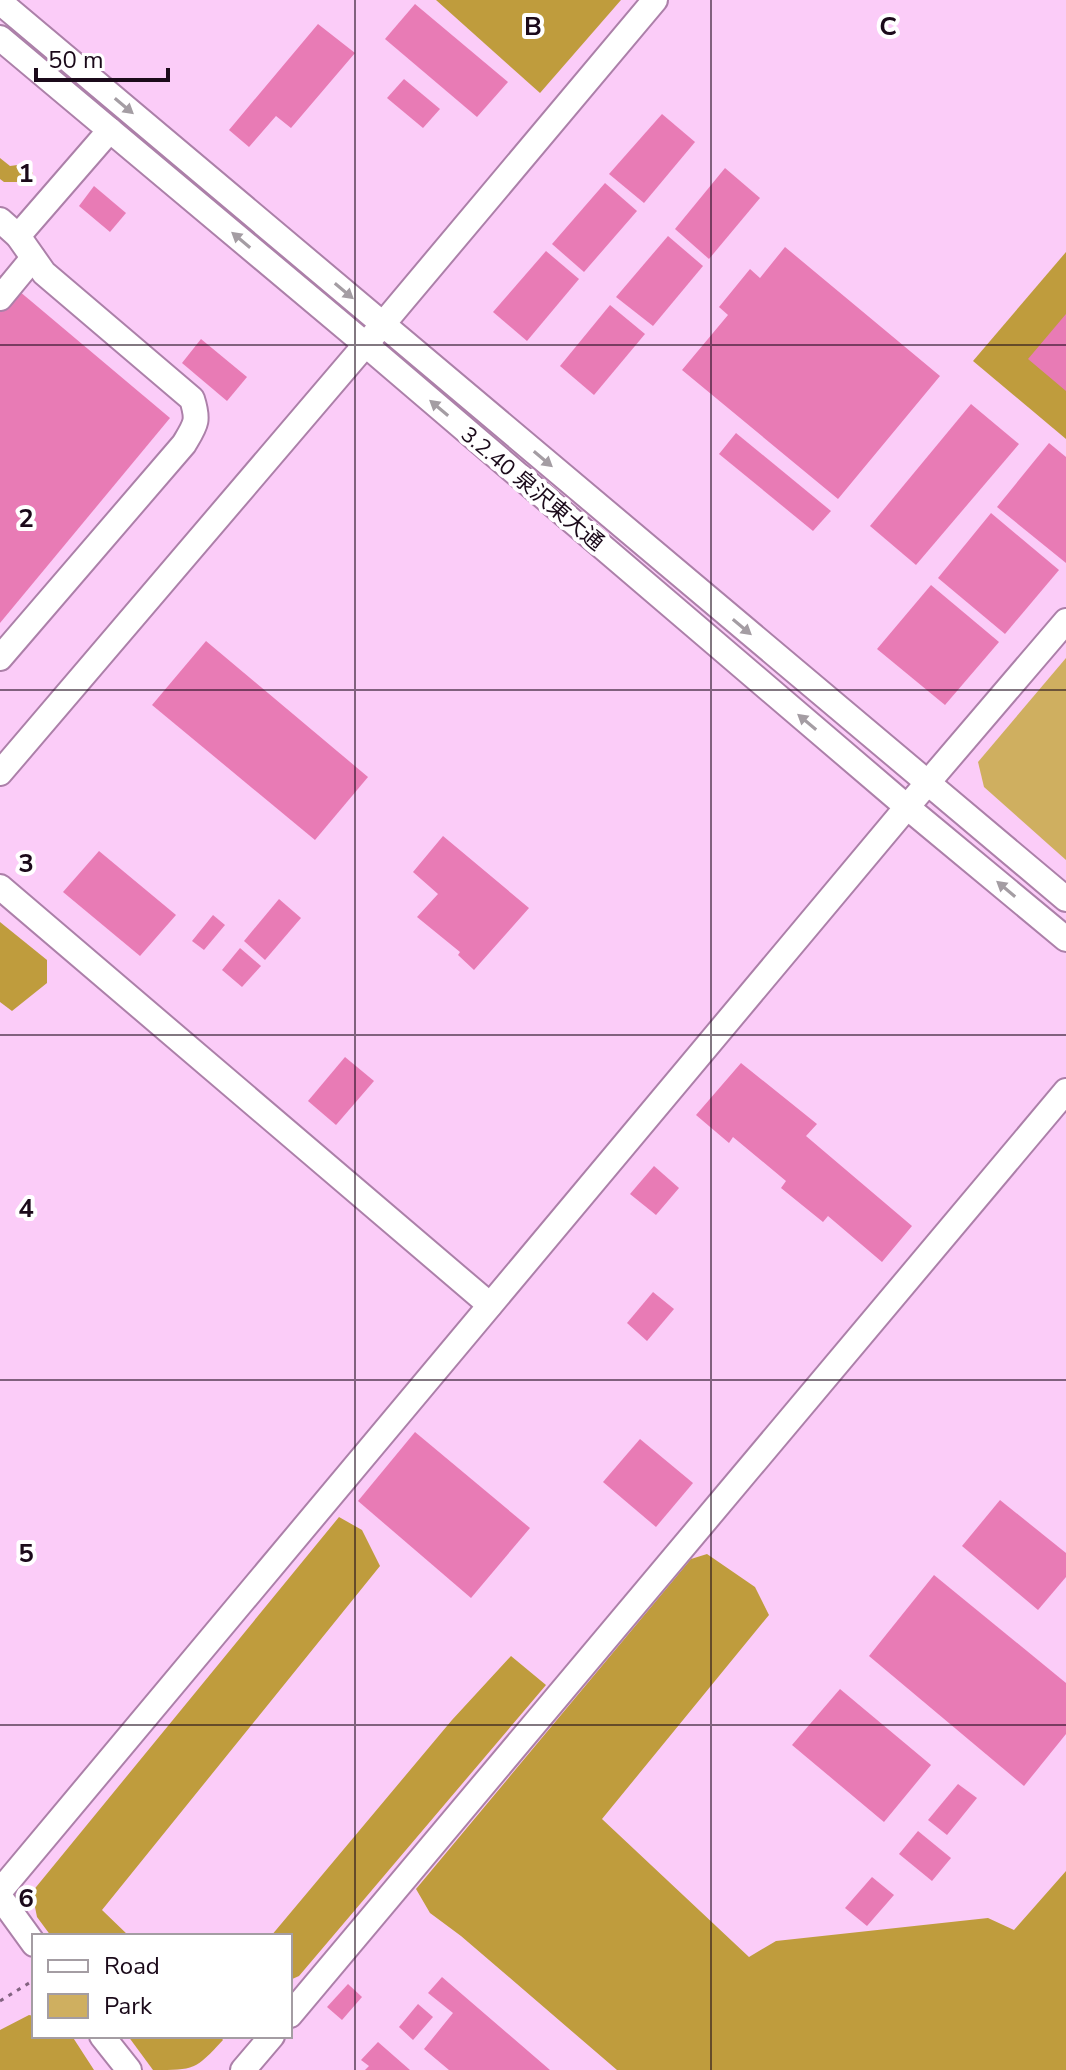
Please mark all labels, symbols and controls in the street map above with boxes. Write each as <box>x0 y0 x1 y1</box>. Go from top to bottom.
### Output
text: B <box>524 9 542 44</box>
text: C <box>879 9 897 44</box>
scale bar <box>36 32 168 82</box>
text: 50 m <box>48 44 104 76</box>
one-way arrow <box>114 97 134 114</box>
text: 1 <box>18 156 34 191</box>
one-way arrow <box>231 232 251 249</box>
one-way arrow <box>334 282 354 299</box>
one-way arrow <box>429 400 449 417</box>
street label: 3.2.40 泉沢東大通 <box>454 420 610 558</box>
one-way arrow <box>533 450 553 467</box>
text: 2 <box>18 501 34 536</box>
one-way arrow <box>731 618 751 635</box>
one-way arrow <box>798 714 818 731</box>
text: 3 <box>18 846 34 881</box>
one-way arrow <box>996 881 1016 898</box>
text: 4 <box>18 1191 34 1226</box>
text: 5 <box>18 1536 34 1571</box>
text: 6 <box>18 1881 34 1916</box>
legend <box>32 1934 292 2038</box>
text: Road <box>104 1950 160 1982</box>
text: Park <box>104 1990 153 2022</box>

